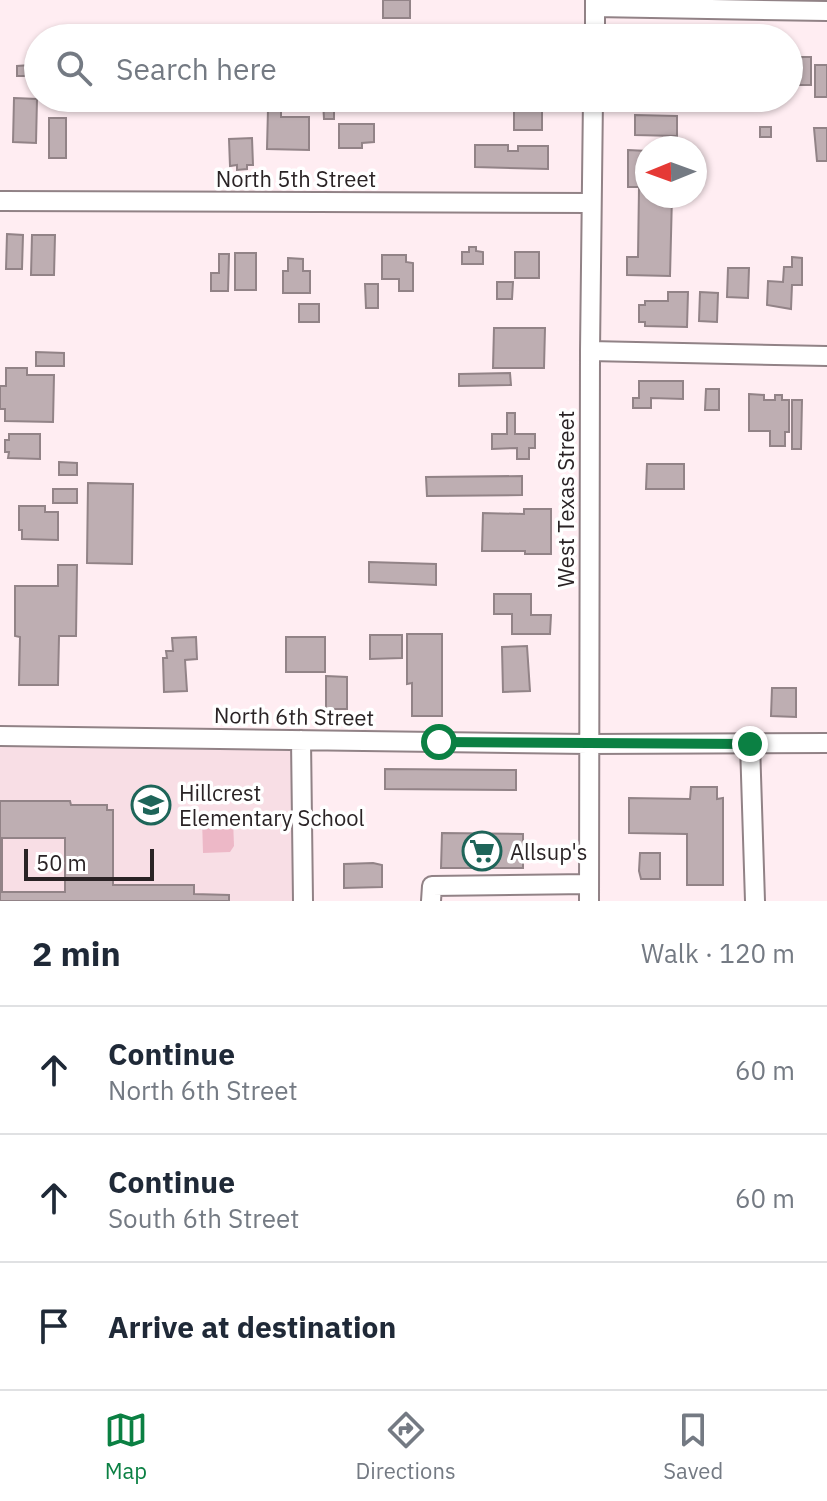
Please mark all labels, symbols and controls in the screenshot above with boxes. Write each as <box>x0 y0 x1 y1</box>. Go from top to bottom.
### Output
search box <box>24 24 803 112</box>
icon: search <box>52 46 96 90</box>
text: Search here <box>116 49 277 88</box>
north arrow <box>635 136 707 208</box>
street label: North 5th Street <box>216 164 376 193</box>
street label: West Texas Street <box>551 411 580 587</box>
street label: North 6th Street <box>214 700 374 732</box>
route start <box>421 724 457 760</box>
route end <box>732 726 768 762</box>
place label: Hillcrest Elementary School <box>179 778 365 832</box>
school or university icon: Hillcrest Elementary School <box>130 784 172 826</box>
supermarket icon: Allsup's <box>461 830 503 872</box>
place label: Allsup's <box>510 837 588 866</box>
scale bar <box>24 845 154 881</box>
text: 50 m <box>36 848 87 877</box>
text: 2 min <box>32 931 121 975</box>
text: Walk · 120 m <box>641 936 795 970</box>
text: Continue <box>108 1034 235 1073</box>
icon: ahead <box>32 1048 76 1092</box>
text: 60 m <box>735 1053 795 1087</box>
text: North 6th Street <box>108 1073 298 1107</box>
text: Continue <box>108 1162 235 1201</box>
icon: ahead <box>32 1176 76 1220</box>
text: 60 m <box>735 1181 795 1215</box>
text: South 6th Street <box>108 1201 299 1235</box>
icon: arrive <box>32 1304 76 1348</box>
text: Arrive at destination <box>108 1307 396 1346</box>
tab: Map <box>104 1408 148 1485</box>
tab: Directions <box>356 1408 456 1485</box>
tab: Saved <box>663 1408 723 1485</box>

